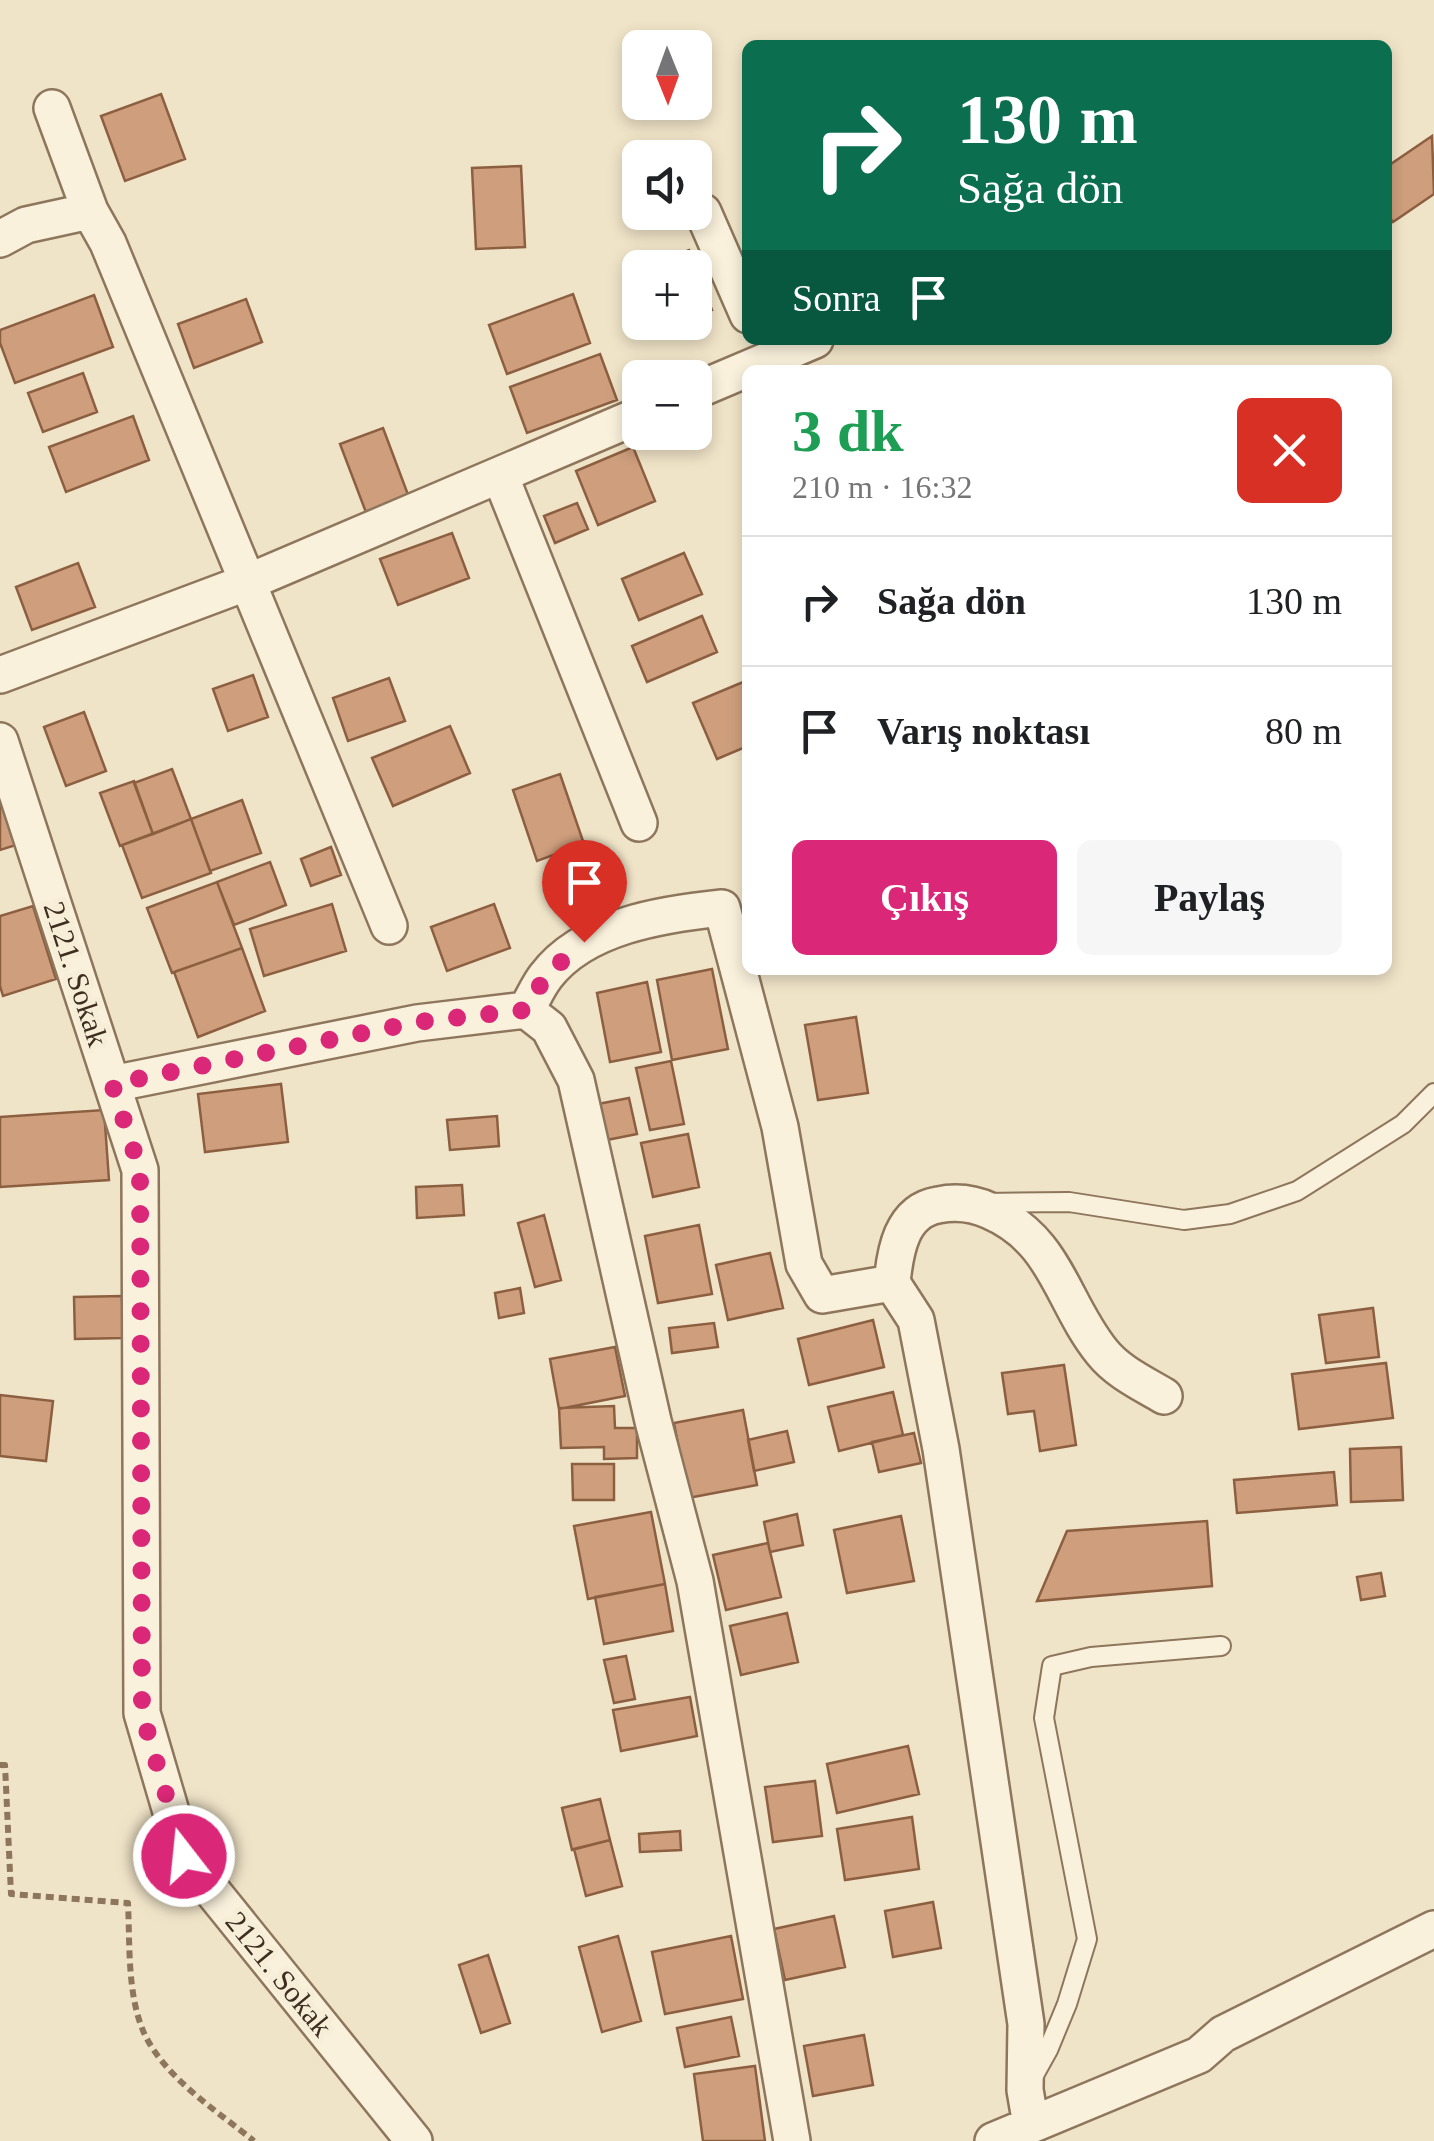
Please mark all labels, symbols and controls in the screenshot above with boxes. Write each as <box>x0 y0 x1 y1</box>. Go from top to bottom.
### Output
north arrow <box>622 30 712 120</box>
map controls <box>622 30 712 450</box>
icon: right <box>792 80 922 210</box>
text: 130 m <box>957 81 1138 158</box>
button: sound <box>622 140 712 230</box>
text: Sağa dön <box>957 163 1123 213</box>
button: + <box>622 250 712 340</box>
icon: arrive <box>901 270 956 325</box>
text: Sonra <box>792 277 881 319</box>
button: − <box>622 360 712 450</box>
text: 3 dk <box>792 398 904 464</box>
button: close <box>1237 398 1342 503</box>
text: 210 m · 16:32 <box>792 469 972 505</box>
icon: right <box>792 574 847 629</box>
text: Sağa dön <box>877 580 1026 622</box>
text: 130 m <box>1246 580 1342 622</box>
icon: arrive <box>792 704 847 759</box>
text: Varış noktası <box>877 710 1090 752</box>
text: 80 m <box>1265 710 1342 752</box>
pin <box>542 840 627 943</box>
button: Çıkış <box>792 840 1057 955</box>
button: Paylaş <box>1077 840 1342 955</box>
icon: arrive <box>557 855 612 910</box>
street label: 2121. Sokak <box>38 897 115 1050</box>
position arrow <box>132 1804 236 1908</box>
street label: 2121. Sokak <box>219 1905 339 2042</box>

